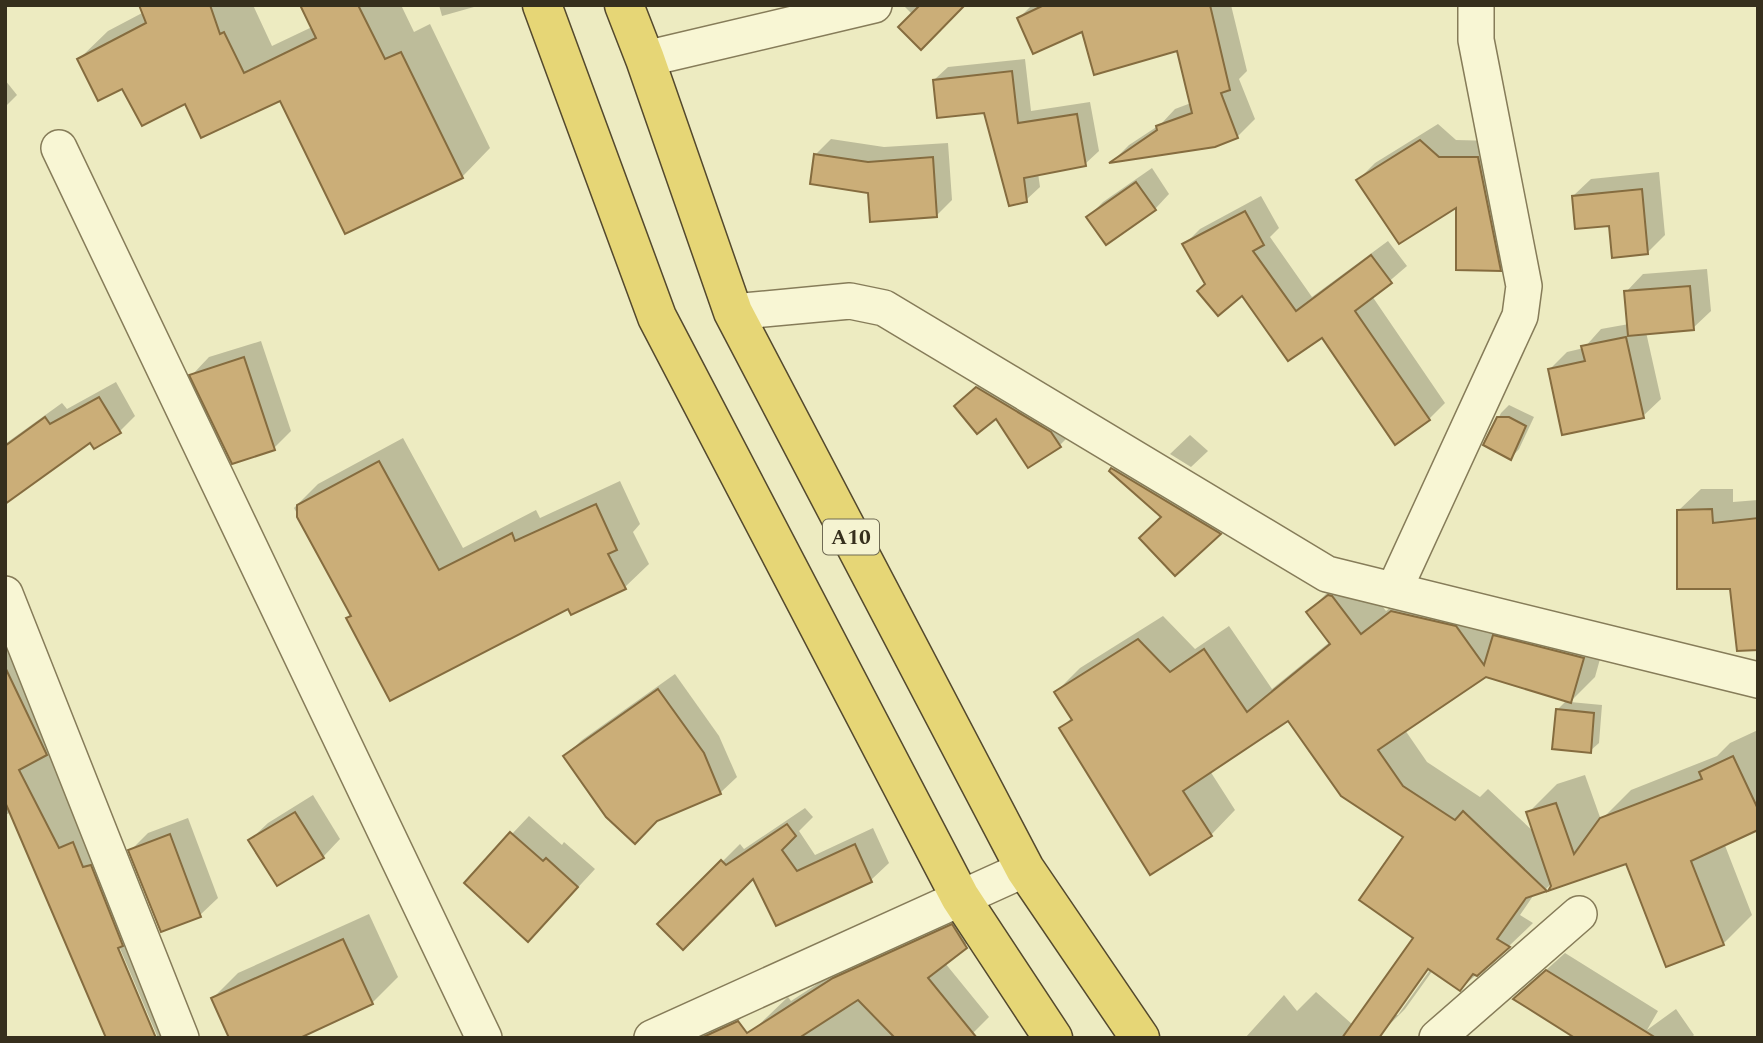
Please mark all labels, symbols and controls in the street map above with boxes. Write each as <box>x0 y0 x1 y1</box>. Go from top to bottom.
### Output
road number: A10 <box>823 520 879 554</box>

